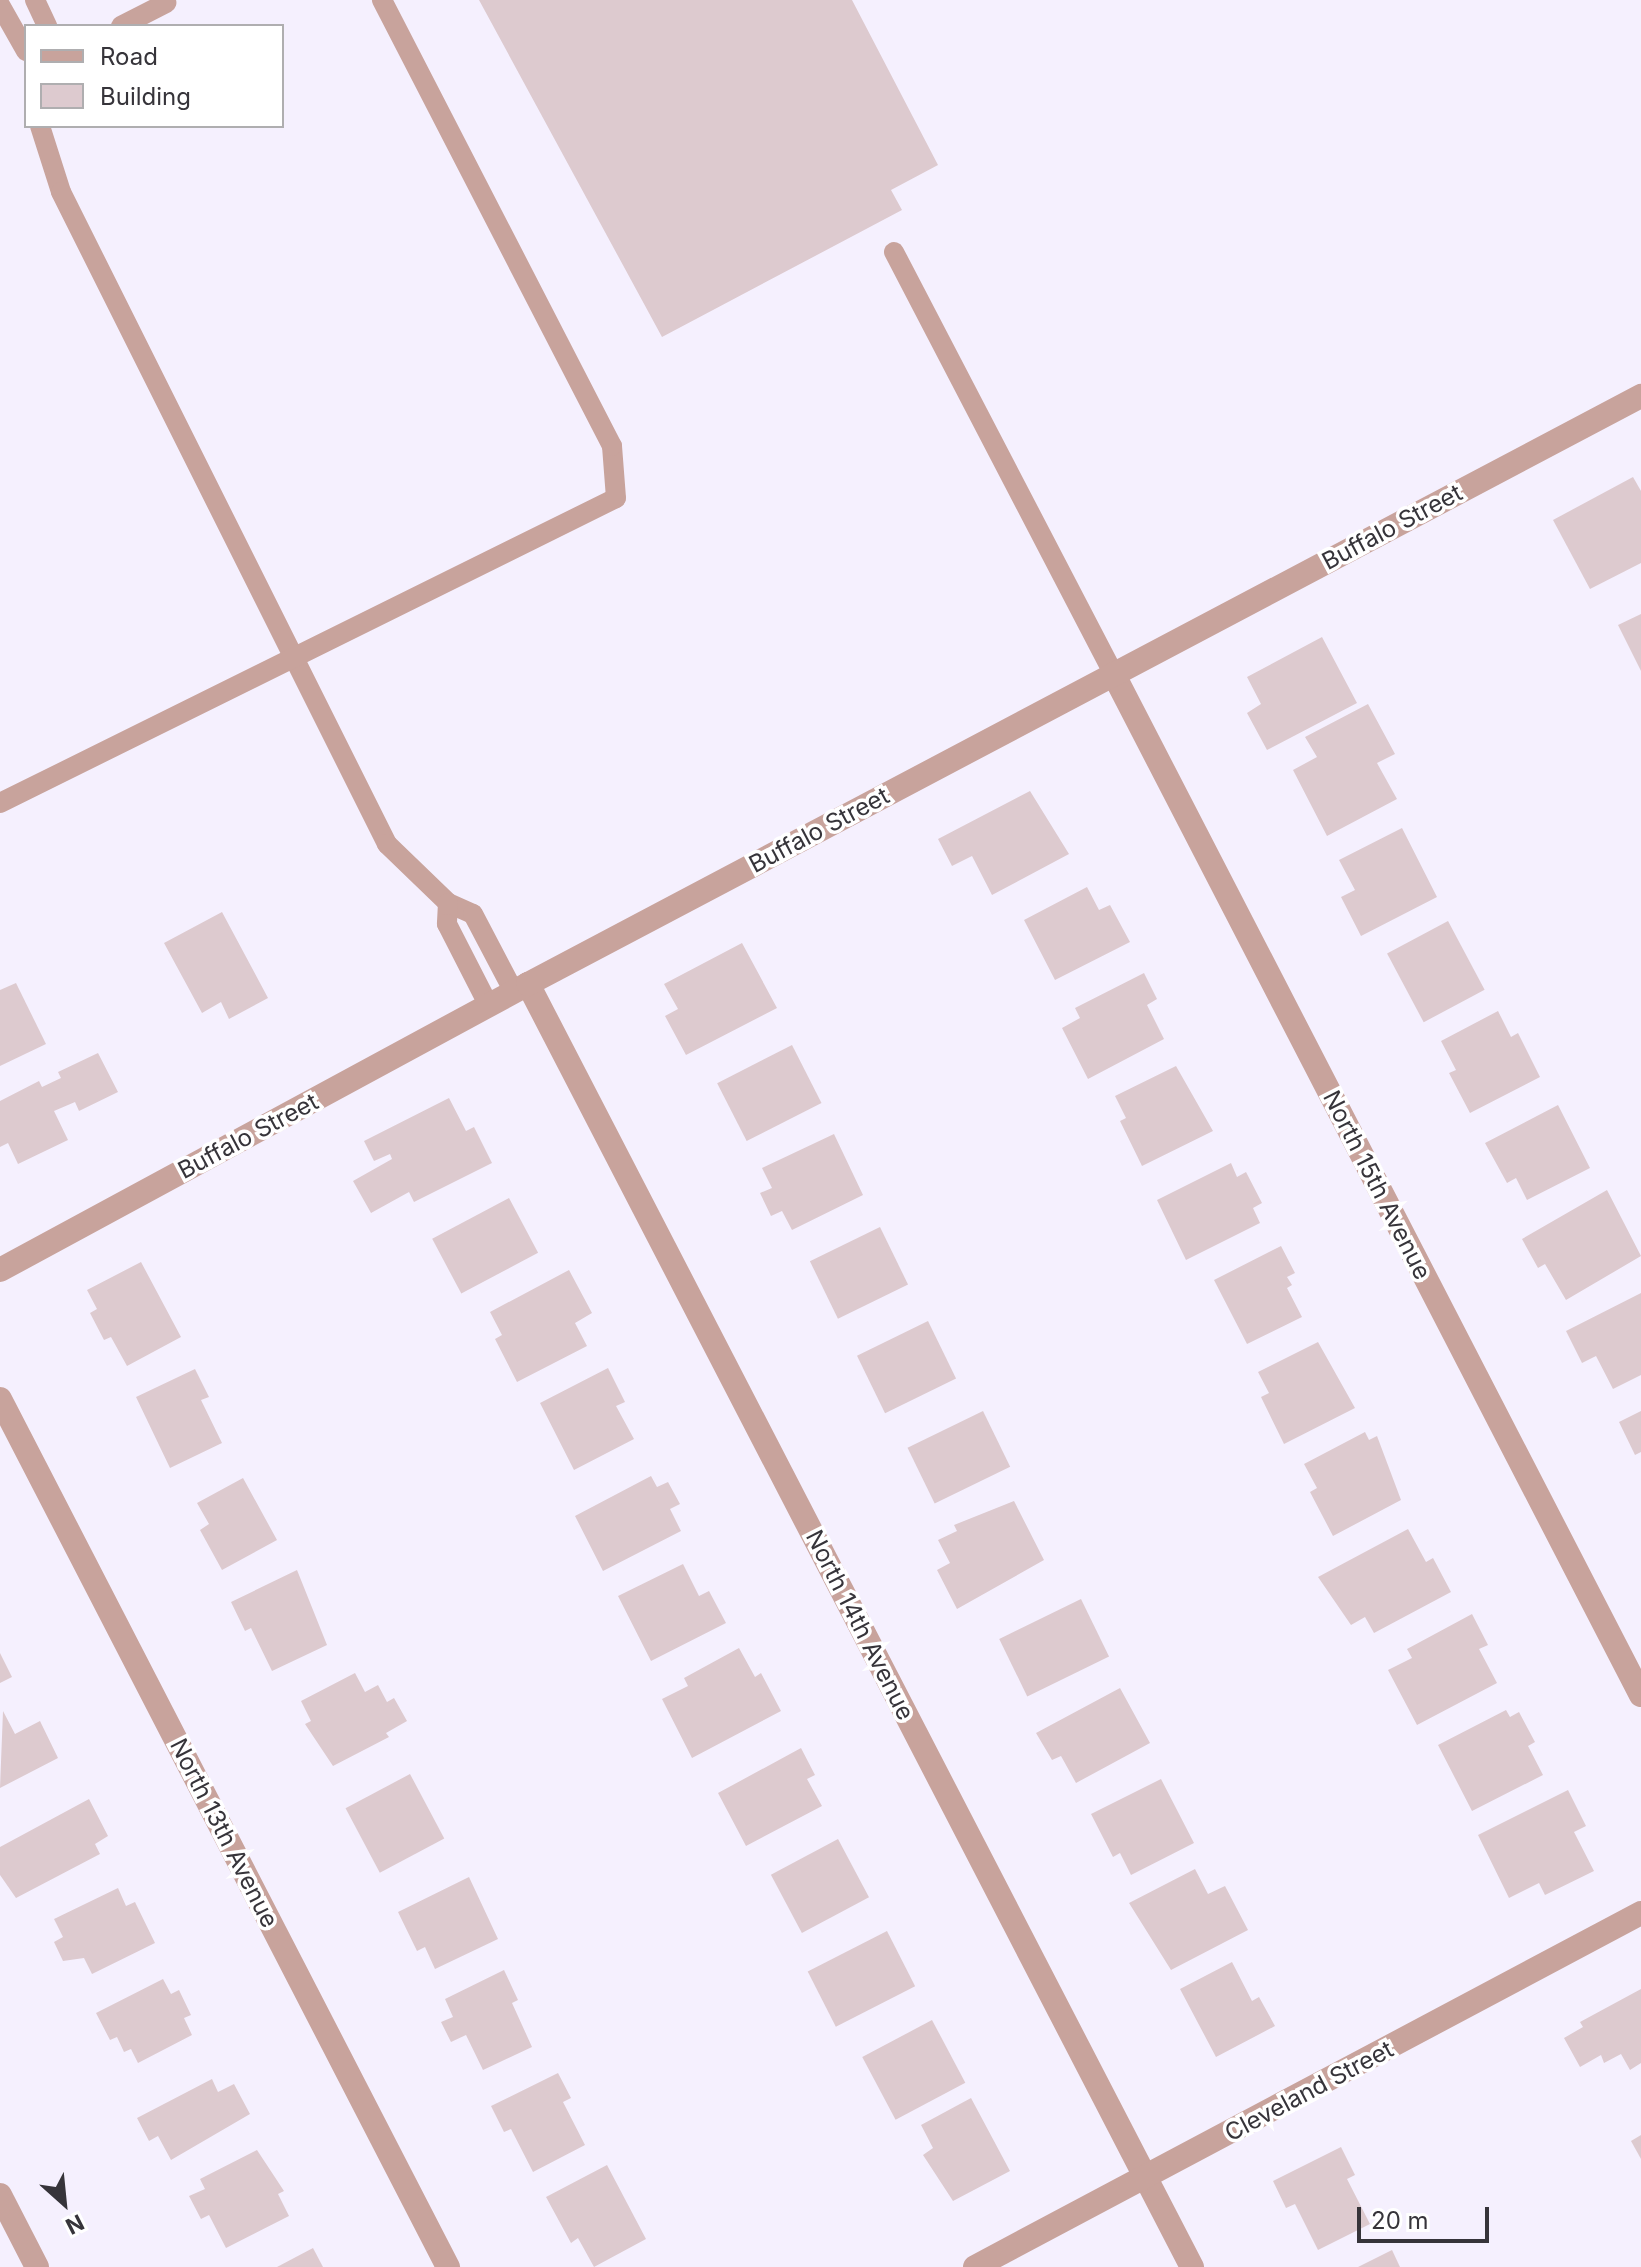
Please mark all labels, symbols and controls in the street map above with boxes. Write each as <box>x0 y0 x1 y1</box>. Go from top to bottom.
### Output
legend <box>24 24 284 128</box>
text: Road <box>100 42 158 71</box>
text: Building <box>100 82 191 111</box>
street label: Buffalo Street <box>1317 478 1467 576</box>
street label: Buffalo Street <box>744 781 894 879</box>
street label: North 15th Avenue <box>1317 1086 1437 1284</box>
street label: Buffalo Street <box>173 1087 323 1185</box>
street label: North 14th Avenue <box>800 1525 920 1725</box>
street label: North 13th Avenue <box>164 1734 284 1932</box>
street label: Cleveland Street <box>1220 2035 1398 2147</box>
north arrow <box>24 2163 104 2243</box>
scale bar <box>1361 2191 1493 2241</box>
text: 20 m <box>1371 2206 1429 2235</box>
text: N <box>62 2209 88 2240</box>

